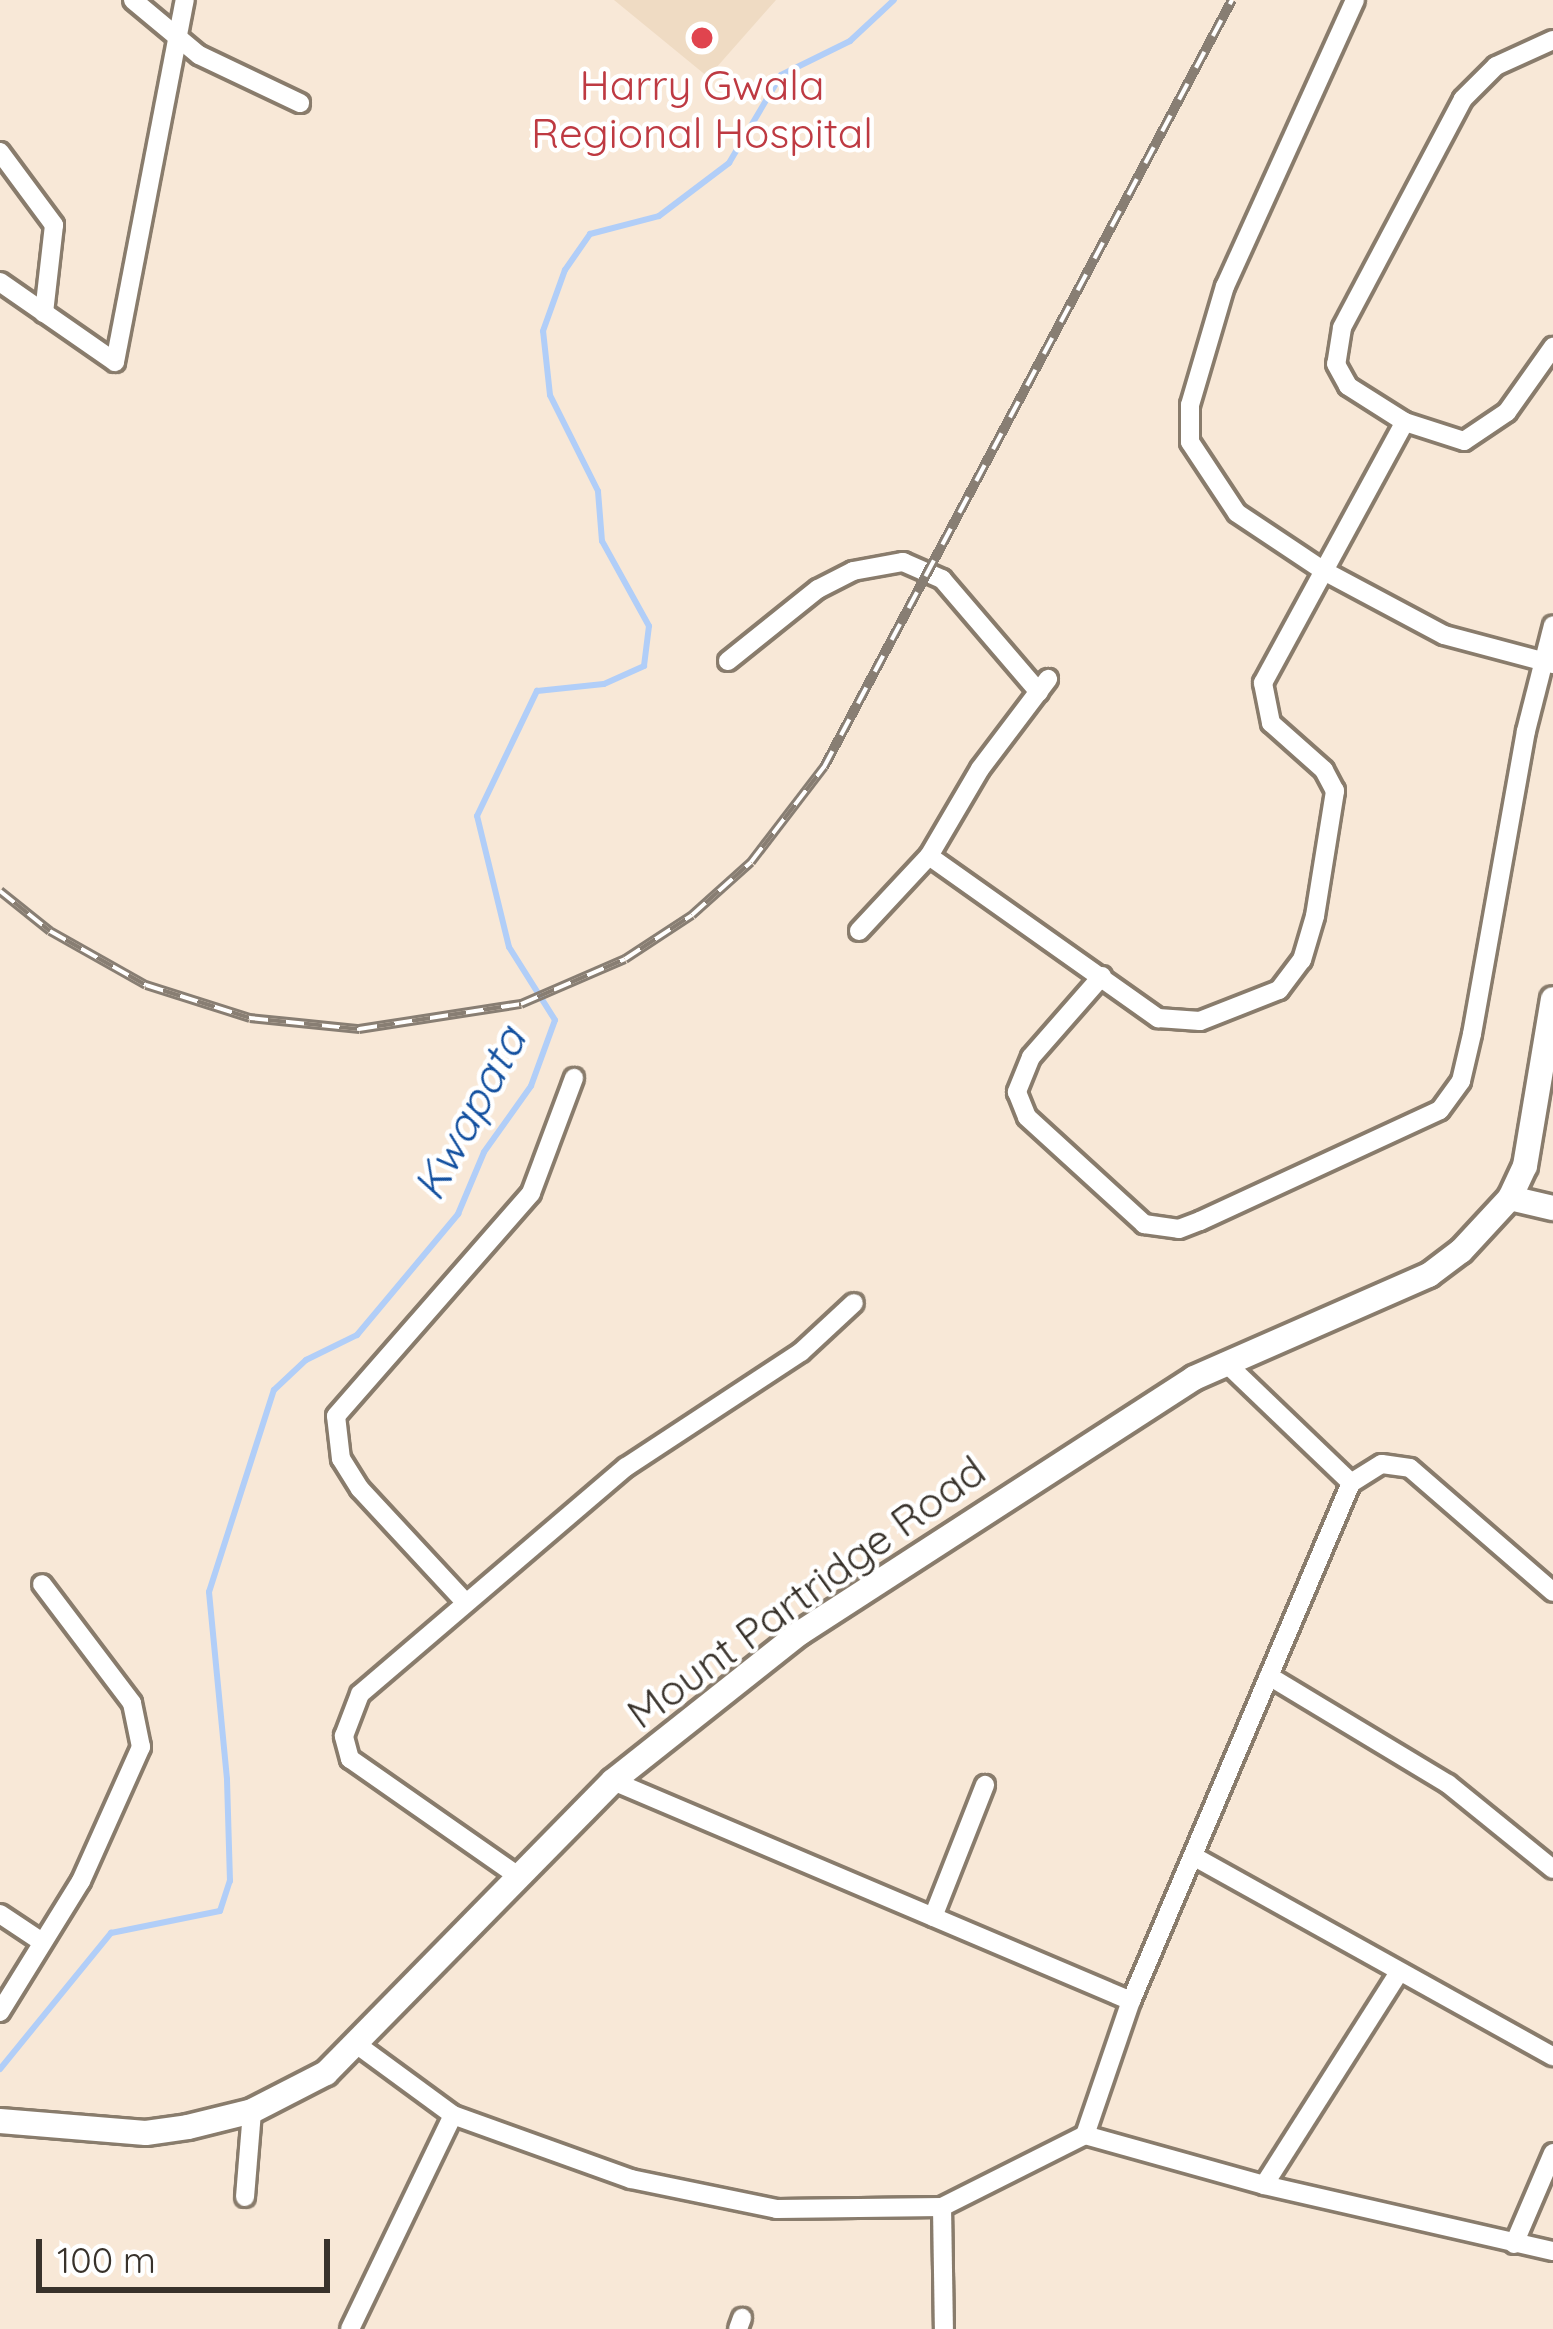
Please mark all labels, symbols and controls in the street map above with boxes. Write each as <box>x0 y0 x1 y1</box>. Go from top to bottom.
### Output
marker: Harry Gwala Regional Hospital <box>686 22 718 54</box>
place label: Harry Gwala Regional Hospital <box>531 60 873 158</box>
water label: Kwapata <box>401 1017 537 1209</box>
street label: Mount Partridge Road <box>617 1445 995 1739</box>
scale bar <box>42 2215 336 2289</box>
text: 100 m <box>57 2237 156 2282</box>

